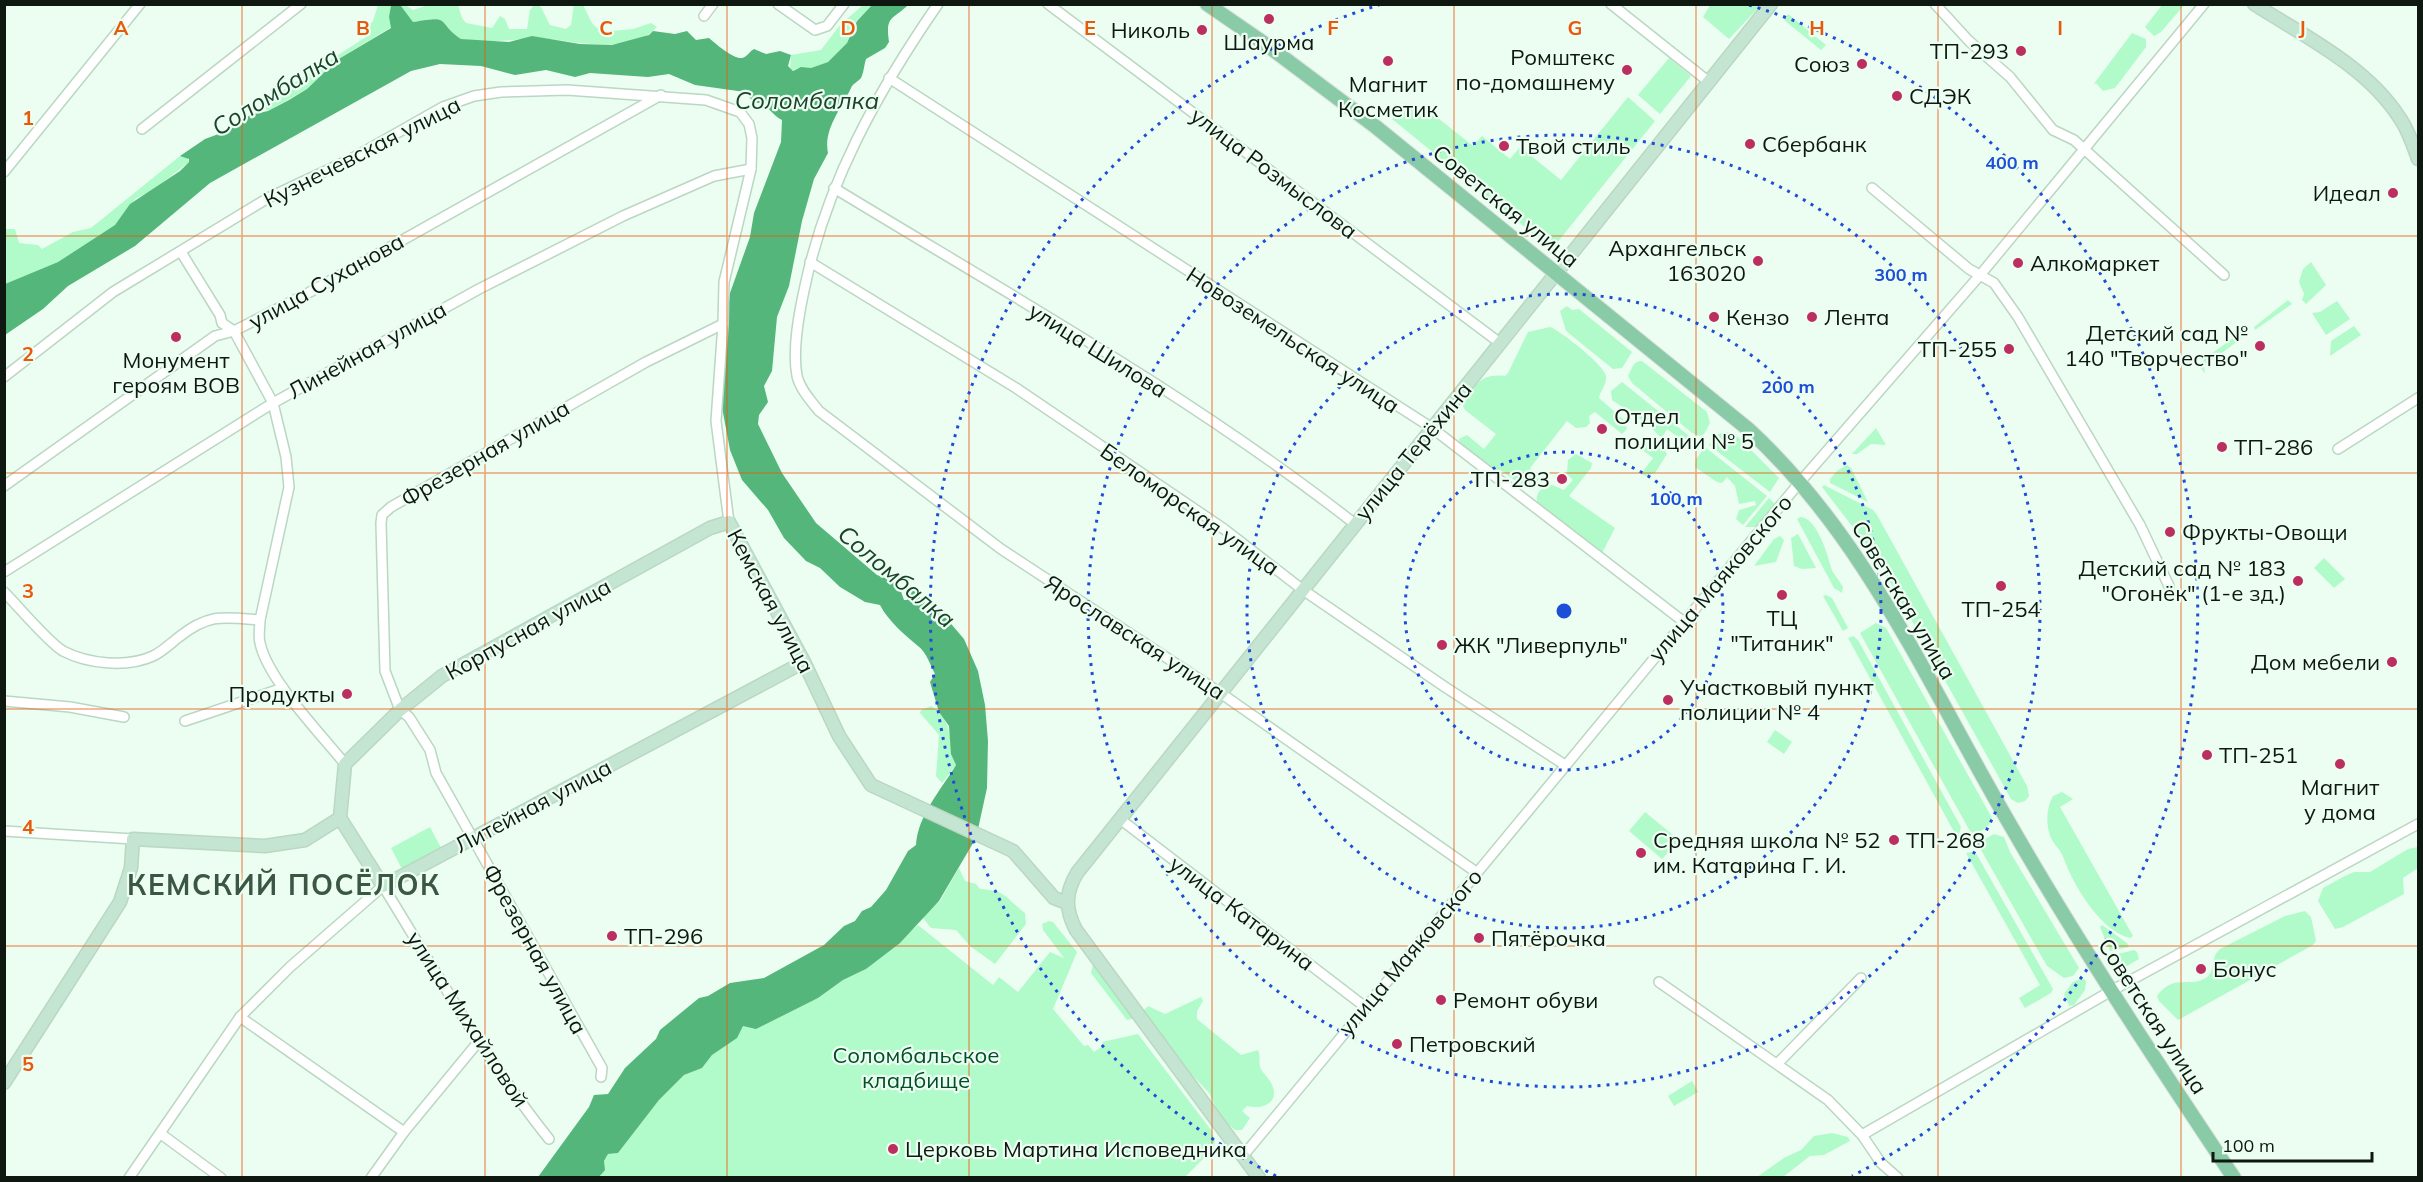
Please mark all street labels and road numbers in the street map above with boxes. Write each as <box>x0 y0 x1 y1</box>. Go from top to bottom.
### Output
street label: Кузнечевская улица <box>259 90 465 214</box>
street label: улица Розмыслова <box>1185 101 1363 245</box>
street label: Советская улица <box>1427 138 1585 274</box>
street label: улица Суханова <box>243 227 409 335</box>
street label: Новоземельская улица <box>1181 261 1405 419</box>
street label: Линейная улица <box>283 295 451 405</box>
street label: улица Шилова <box>1024 296 1172 404</box>
street label: улица Терёхина <box>1348 376 1478 526</box>
street label: Фрезерная улица <box>396 393 574 513</box>
street label: Беломорская улица <box>1095 437 1285 581</box>
street label: улица Маяковского <box>1642 489 1798 667</box>
street label: Советская улица <box>1846 515 1962 685</box>
street label: Кемская улица <box>721 524 821 678</box>
street label: Ярославская улица <box>1040 568 1230 706</box>
street label: Корпусная улица <box>440 572 616 686</box>
street label: Литейная улица <box>450 753 616 859</box>
street label: улица Катарина <box>1164 849 1320 977</box>
street label: Фрезерная улица <box>477 859 593 1039</box>
street label: улица Маяковского <box>1332 863 1488 1041</box>
street label: улица Михайловой <box>401 926 535 1112</box>
street label: Советская улица <box>2092 933 2214 1099</box>

